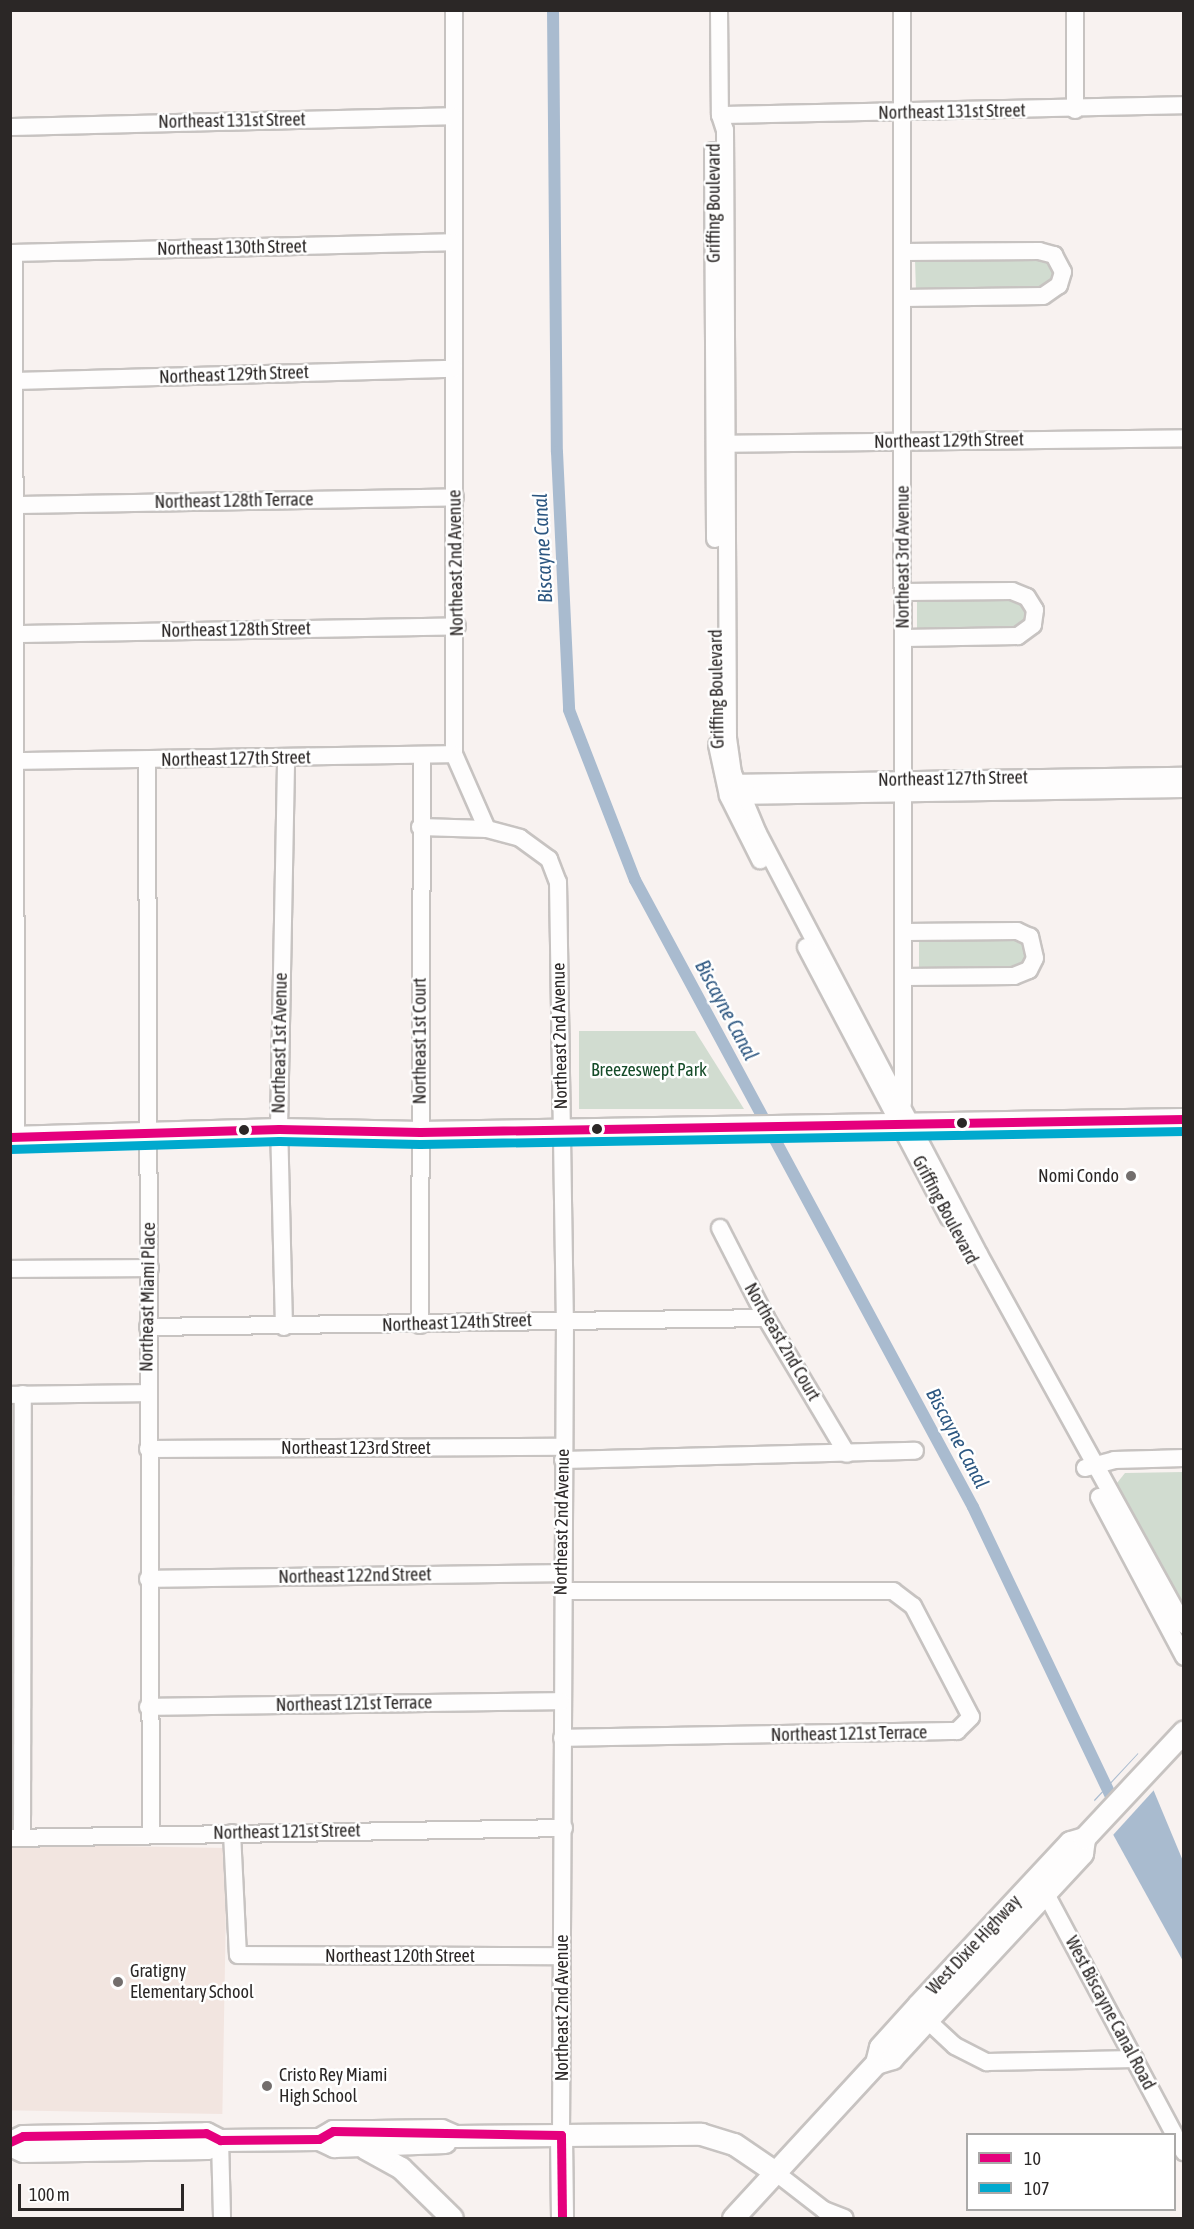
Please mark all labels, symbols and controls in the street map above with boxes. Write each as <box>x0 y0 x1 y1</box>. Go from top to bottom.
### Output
street label: Northeast 131st Street <box>878 100 1026 124</box>
street label: Northeast 131st Street <box>158 109 306 133</box>
street label: Griffing Boulevard <box>703 143 725 263</box>
street label: Northeast 130th Street <box>157 236 307 260</box>
street label: Northeast 129th Street <box>159 362 309 388</box>
street label: Northeast 129th Street <box>874 429 1024 453</box>
street label: Northeast 3rd Avenue <box>892 485 914 629</box>
street label: Northeast 128th Terrace <box>154 489 314 513</box>
street label: Northeast 2nd Avenue <box>444 489 468 637</box>
water label: Biscayne Canal <box>527 492 557 604</box>
street label: Northeast 128th Street <box>161 618 311 642</box>
street label: Griffing Boulevard <box>705 629 729 749</box>
street label: Northeast 127th Street <box>161 747 311 771</box>
street label: Northeast 127th Street <box>878 767 1028 791</box>
water label: Biscayne Canal <box>691 956 763 1064</box>
street label: Northeast 2nd Avenue <box>548 962 572 1110</box>
street label: Northeast 1st Avenue <box>268 972 292 1114</box>
street label: Northeast 1st Court <box>409 978 431 1104</box>
park label: Breezeswept Park <box>591 1059 707 1081</box>
unlabelled marker <box>956 1117 968 1129</box>
unlabelled marker <box>591 1123 603 1135</box>
unlabelled marker <box>238 1124 250 1136</box>
street label: Griffing Boulevard <box>907 1152 983 1268</box>
place label: Nomi Condo <box>1038 1165 1119 1187</box>
marker: Nomi Condo <box>1124 1169 1138 1183</box>
street label: Northeast Miami Place <box>136 1222 160 1372</box>
street label: Northeast 2nd Court <box>740 1279 824 1405</box>
street label: Northeast 124th Street <box>382 1310 532 1336</box>
water label: Biscayne Canal <box>922 1384 994 1492</box>
street label: Northeast 123rd Street <box>281 1437 431 1459</box>
street label: Northeast 2nd Avenue <box>550 1448 574 1596</box>
street label: Northeast 122nd Street <box>278 1564 432 1588</box>
street label: Northeast 121st Terrace <box>276 1692 432 1716</box>
street label: Northeast 121st Terrace <box>771 1722 927 1746</box>
street label: Northeast 121st Street <box>213 1820 361 1844</box>
street label: West Dixie Highway <box>922 1891 1026 1999</box>
street label: West Biscayne Canal Road <box>1060 1933 1160 2093</box>
street label: Northeast 2nd Avenue <box>551 1935 573 2081</box>
street label: Northeast 120th Street <box>325 1945 475 1967</box>
place label: Gratigny Elementary School <box>130 1961 254 2004</box>
marker: Gratigny Elementary School <box>111 1975 125 1989</box>
place label: Cristo Rey Miami High School <box>279 2065 387 2108</box>
marker: Cristo Rey Miami High School <box>260 2079 274 2093</box>
legend <box>966 2133 1176 2211</box>
text: 10 <box>1024 2148 1041 2169</box>
scale bar <box>21 2172 188 2210</box>
text: 107 <box>1024 2178 1049 2199</box>
text: 100 m <box>29 2184 70 2205</box>

